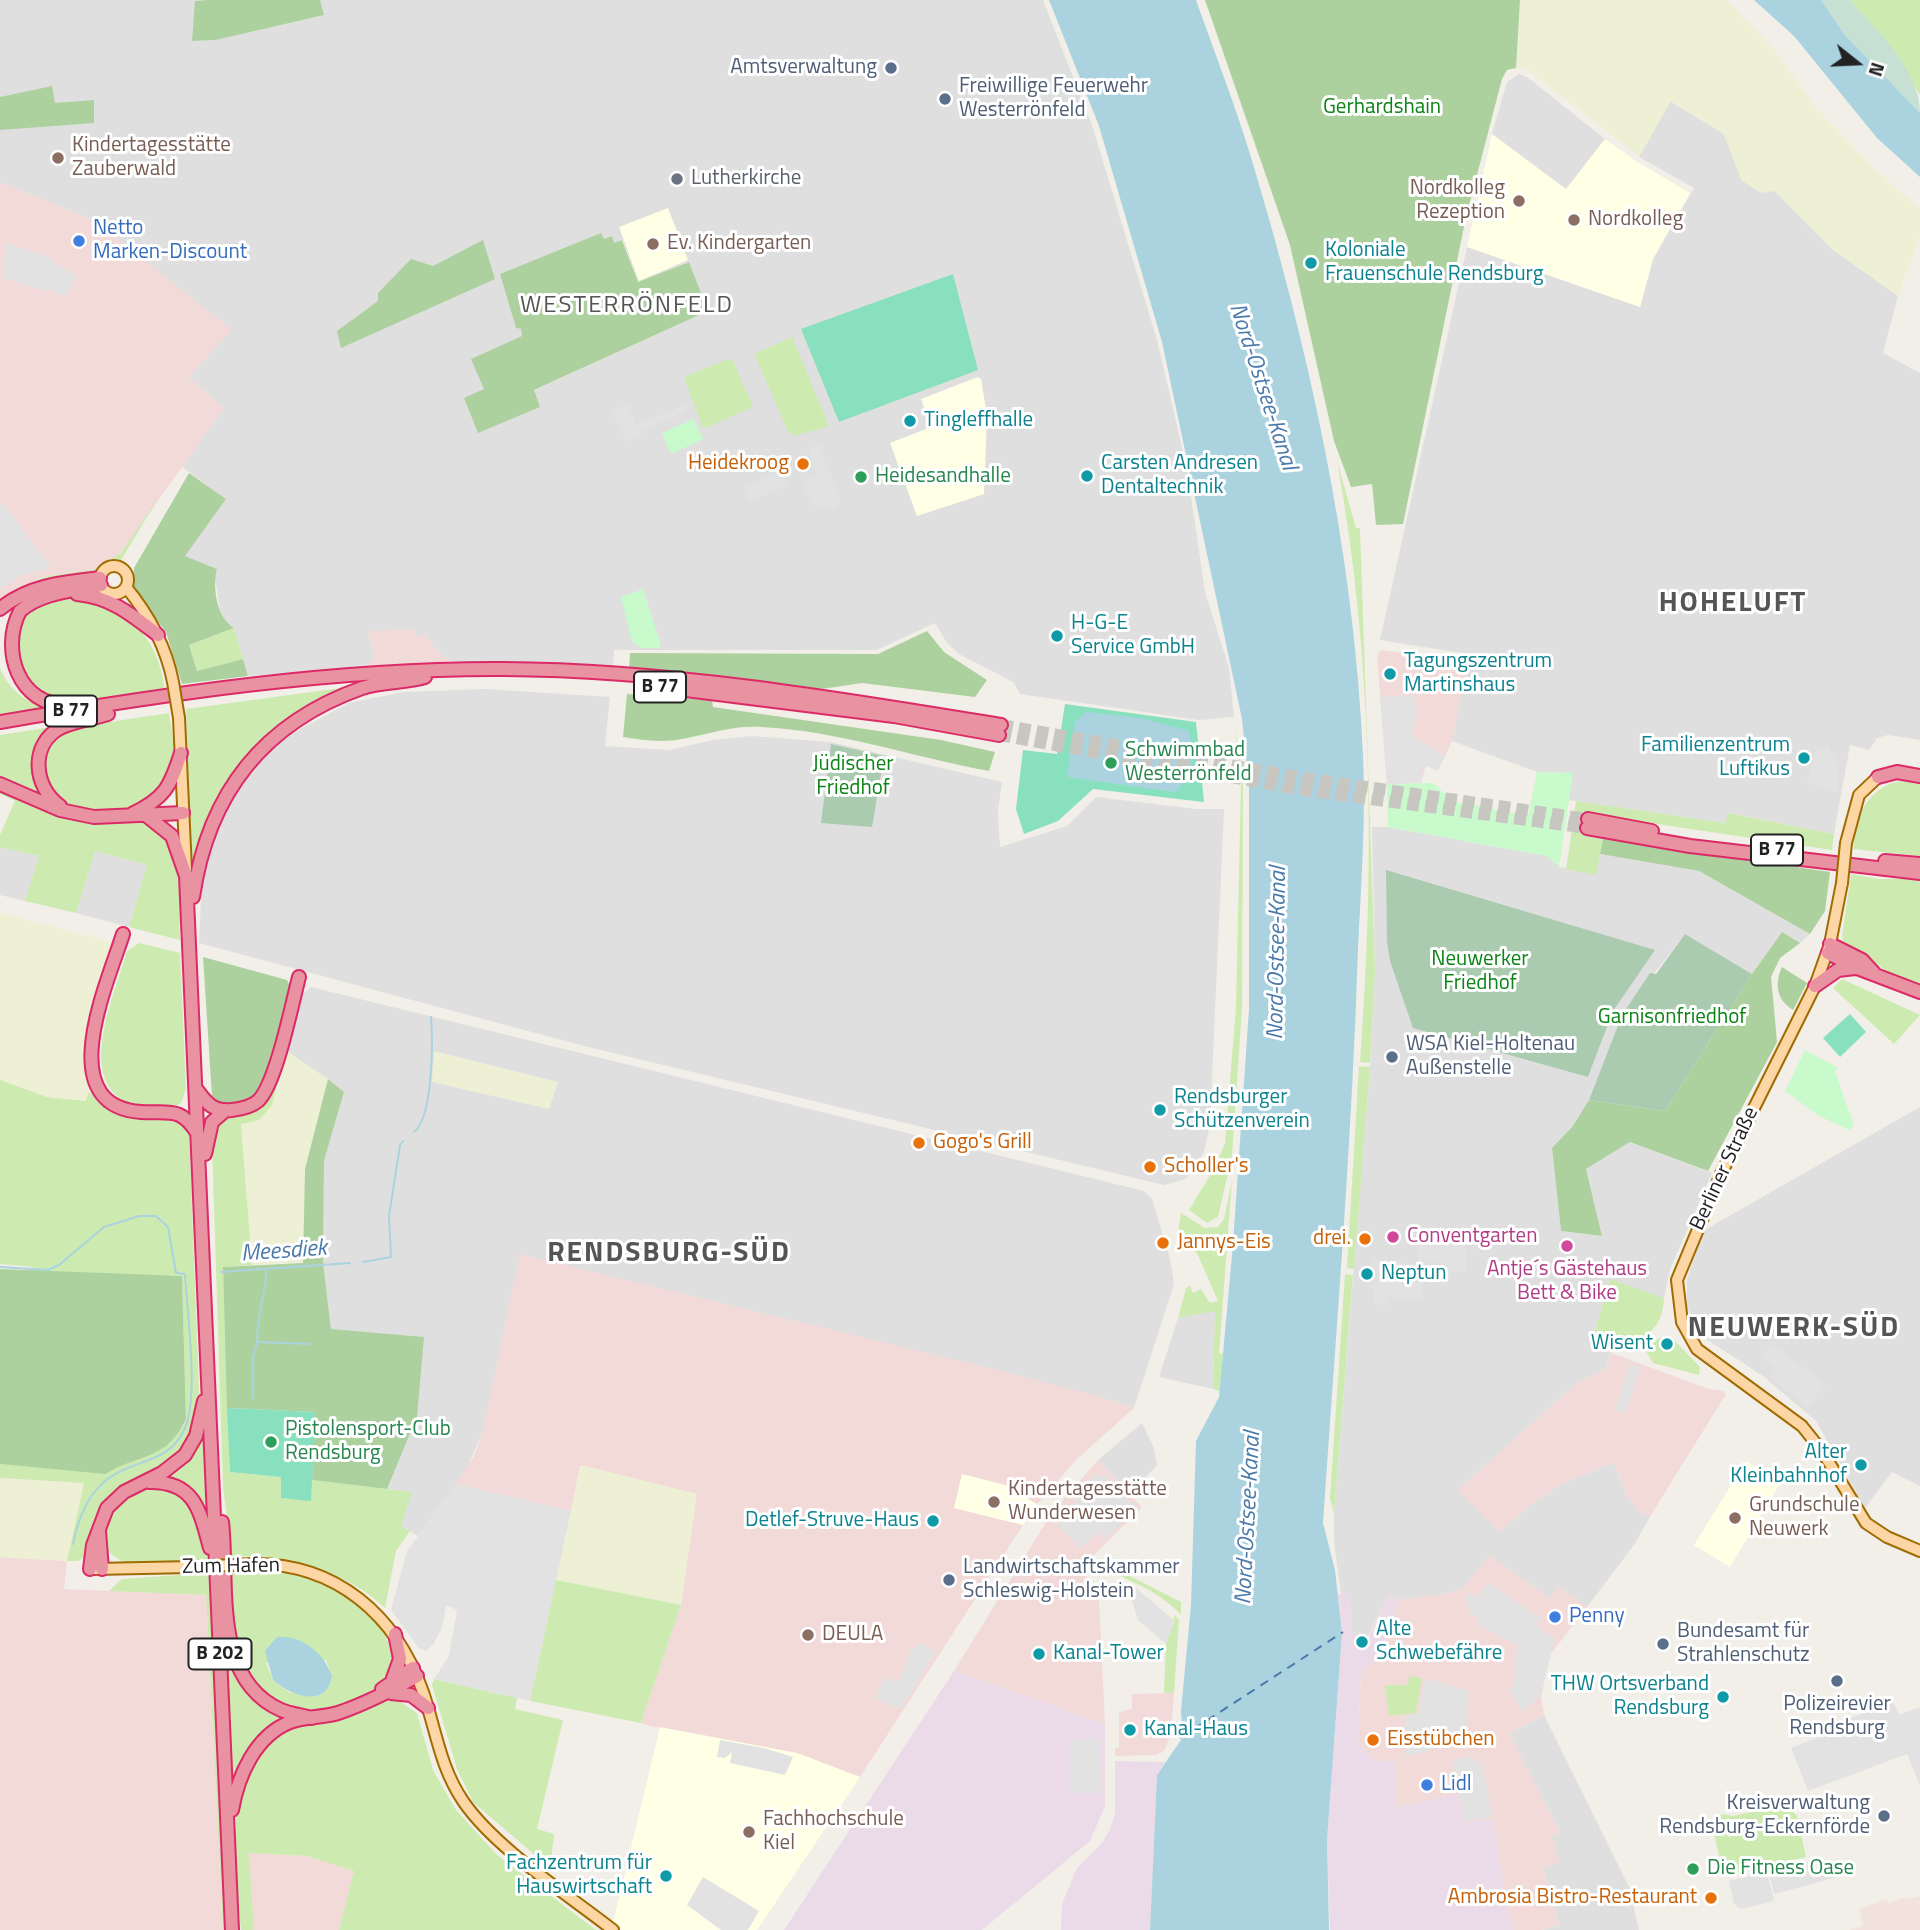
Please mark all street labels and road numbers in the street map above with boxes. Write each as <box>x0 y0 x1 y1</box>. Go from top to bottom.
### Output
road number: B 77 <box>634 672 686 702</box>
road number: B 77 <box>45 696 97 726</box>
road number: B 77 <box>1751 834 1803 866</box>
street label: Berliner Straße <box>1685 1103 1765 1235</box>
street label: Zum Hafen <box>182 1554 280 1580</box>
road number: B 202 <box>188 1638 252 1670</box>

